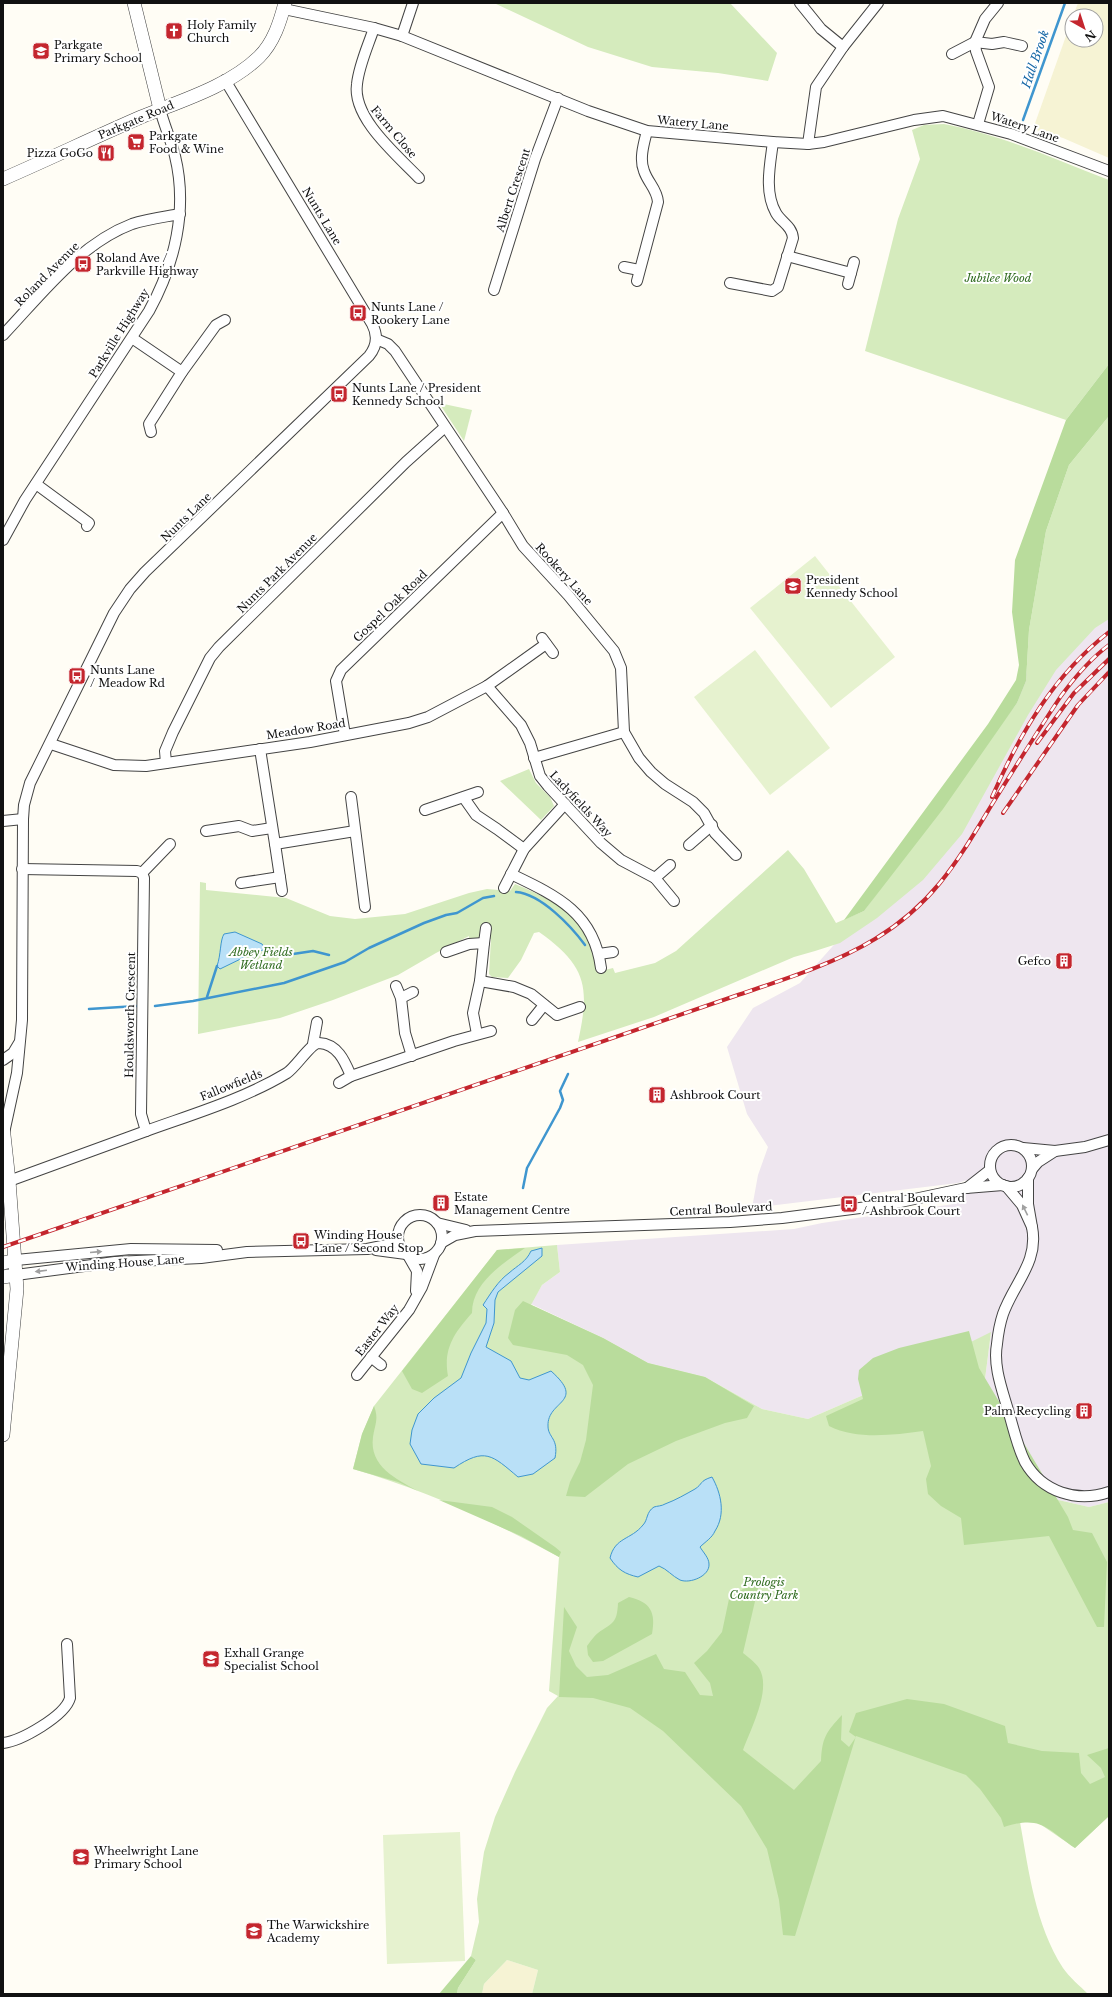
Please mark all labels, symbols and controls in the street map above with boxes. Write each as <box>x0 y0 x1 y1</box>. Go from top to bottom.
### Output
north arrow <box>1064 8 1104 48</box>
place label: Holy Family Church <box>187 18 257 45</box>
church icon: Holy Family Church <box>164 21 184 41</box>
text: N <box>1081 27 1099 45</box>
water label: Hall Brook <box>1018 28 1052 91</box>
place label: Parkgate Primary School <box>54 38 143 65</box>
school or university icon: Parkgate Primary School <box>31 41 51 61</box>
street label: Parkgate Road <box>96 97 177 142</box>
street label: Farm Close <box>368 103 420 161</box>
street label: Watery Lane <box>988 108 1061 145</box>
street label: Watery Lane <box>656 113 729 133</box>
place label: Parkgate Food & Wine <box>149 129 224 156</box>
supermarket icon: Parkgate Food & Wine <box>126 132 146 152</box>
restaurant icon: Pizza GoGo <box>96 143 116 163</box>
place label: Pizza GoGo <box>27 146 93 160</box>
street label: Albert Crescent <box>493 146 533 235</box>
street label: Nunts Lane <box>299 185 345 247</box>
street label: Roland Avenue <box>12 239 82 309</box>
place label: Roland Ave / Parkville Highway <box>96 251 199 278</box>
bus stop icon: Roland Ave / Parkville Highway <box>73 254 93 274</box>
park label: Jubilee Wood <box>964 271 1032 285</box>
street label: Parkville Highway <box>86 286 152 380</box>
place label: Nunts Lane / Rookery Lane <box>371 300 450 327</box>
bus stop icon: Nunts Lane / Rookery Lane <box>348 303 368 323</box>
place label: Nunts Lane / President Kennedy School <box>352 381 482 408</box>
bus stop icon: Nunts Lane / President Kennedy School <box>329 384 349 404</box>
street label: Nunts Lane <box>158 489 214 545</box>
street label: Nunts Park Avenue <box>234 530 320 616</box>
street label: Rookery Lane <box>532 540 596 608</box>
street label: Gospel Oak Road <box>350 567 430 645</box>
place label: President Kennedy School <box>806 573 898 600</box>
school or university icon: President Kennedy School <box>783 576 803 596</box>
place label: Nunts Lane / Meadow Rd <box>90 663 166 690</box>
bus stop icon: Nunts Lane / Meadow Rd <box>67 666 87 686</box>
street label: Meadow Road <box>265 716 347 742</box>
street label: Ladyfields Way <box>547 768 615 840</box>
park label: Abbey Fields Wetland <box>227 945 293 972</box>
street label: Houldsworth Crescent <box>122 951 138 1078</box>
building icon: Gefco <box>1054 951 1074 971</box>
place label: Gefco <box>1018 954 1051 968</box>
street label: Fallowfields <box>198 1066 264 1104</box>
building icon: Ashbrook Court <box>647 1085 667 1105</box>
place label: Ashbrook Court <box>669 1088 761 1102</box>
place label: Estate Management Centre <box>454 1190 570 1217</box>
place label: Central Boulevard / Ashbrook Court <box>862 1191 966 1218</box>
building icon: Estate Management Centre <box>431 1193 451 1213</box>
bus stop icon: Central Boulevard / Ashbrook Court <box>839 1194 859 1214</box>
street label: Central Boulevard <box>669 1199 773 1219</box>
one-way arrow <box>1021 1205 1028 1216</box>
place label: Winding House Lane / Second Stop <box>313 1228 423 1255</box>
bus stop icon: Winding House Lane / Second Stop <box>291 1231 311 1251</box>
one-way arrow <box>90 1248 102 1255</box>
street label: Winding House Lane <box>64 1252 185 1274</box>
one-way arrow <box>35 1267 47 1274</box>
street label: Easter Way <box>352 1301 402 1359</box>
building icon: Palm Recycling <box>1074 1401 1094 1421</box>
place label: Palm Recycling <box>984 1404 1071 1418</box>
park label: Prologis Country Park <box>730 1575 799 1602</box>
place label: Exhall Grange Specialist School <box>224 1646 319 1673</box>
school or university icon: Exhall Grange Specialist School <box>201 1649 221 1669</box>
place label: Wheelwright Lane Primary School <box>93 1844 199 1871</box>
school or university icon: Wheelwright Lane Primary School <box>71 1847 91 1867</box>
place label: The Warwickshire Academy <box>266 1918 369 1945</box>
school or university icon: The Warwickshire Academy <box>244 1921 264 1941</box>

